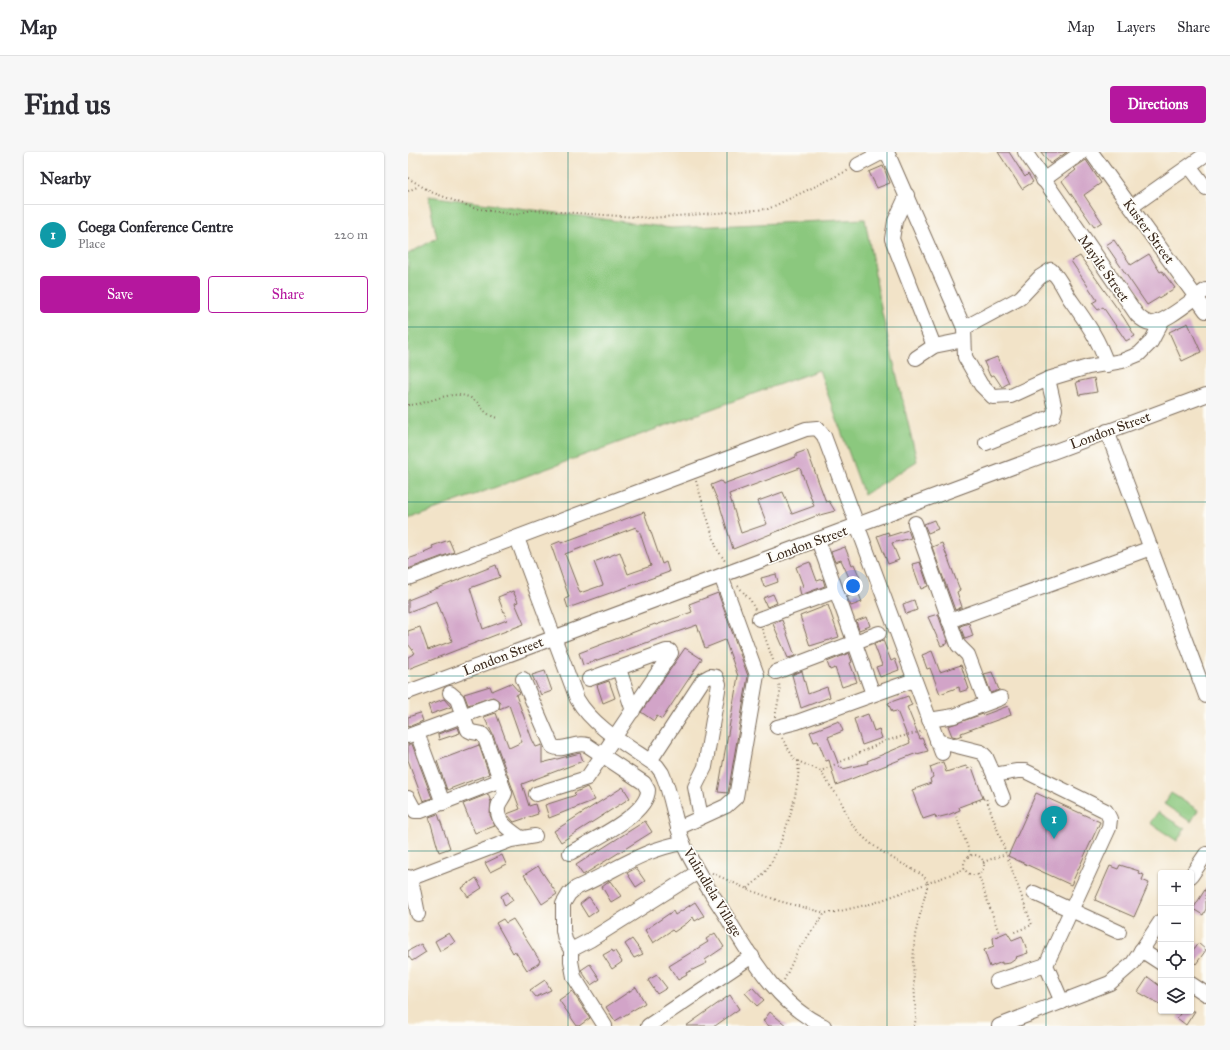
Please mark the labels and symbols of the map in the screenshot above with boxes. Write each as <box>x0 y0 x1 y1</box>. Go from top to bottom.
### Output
street label: Kuster Street <box>1119 196 1178 267</box>
street label: Mayile Street <box>1074 231 1133 305</box>
street label: London Street <box>1067 408 1153 453</box>
street label: London Street <box>764 522 850 567</box>
your location <box>843 576 863 596</box>
street label: London Street <box>461 633 546 680</box>
pin: 1 <box>1041 806 1067 839</box>
street label: Vulindlela Village <box>679 844 746 940</box>

